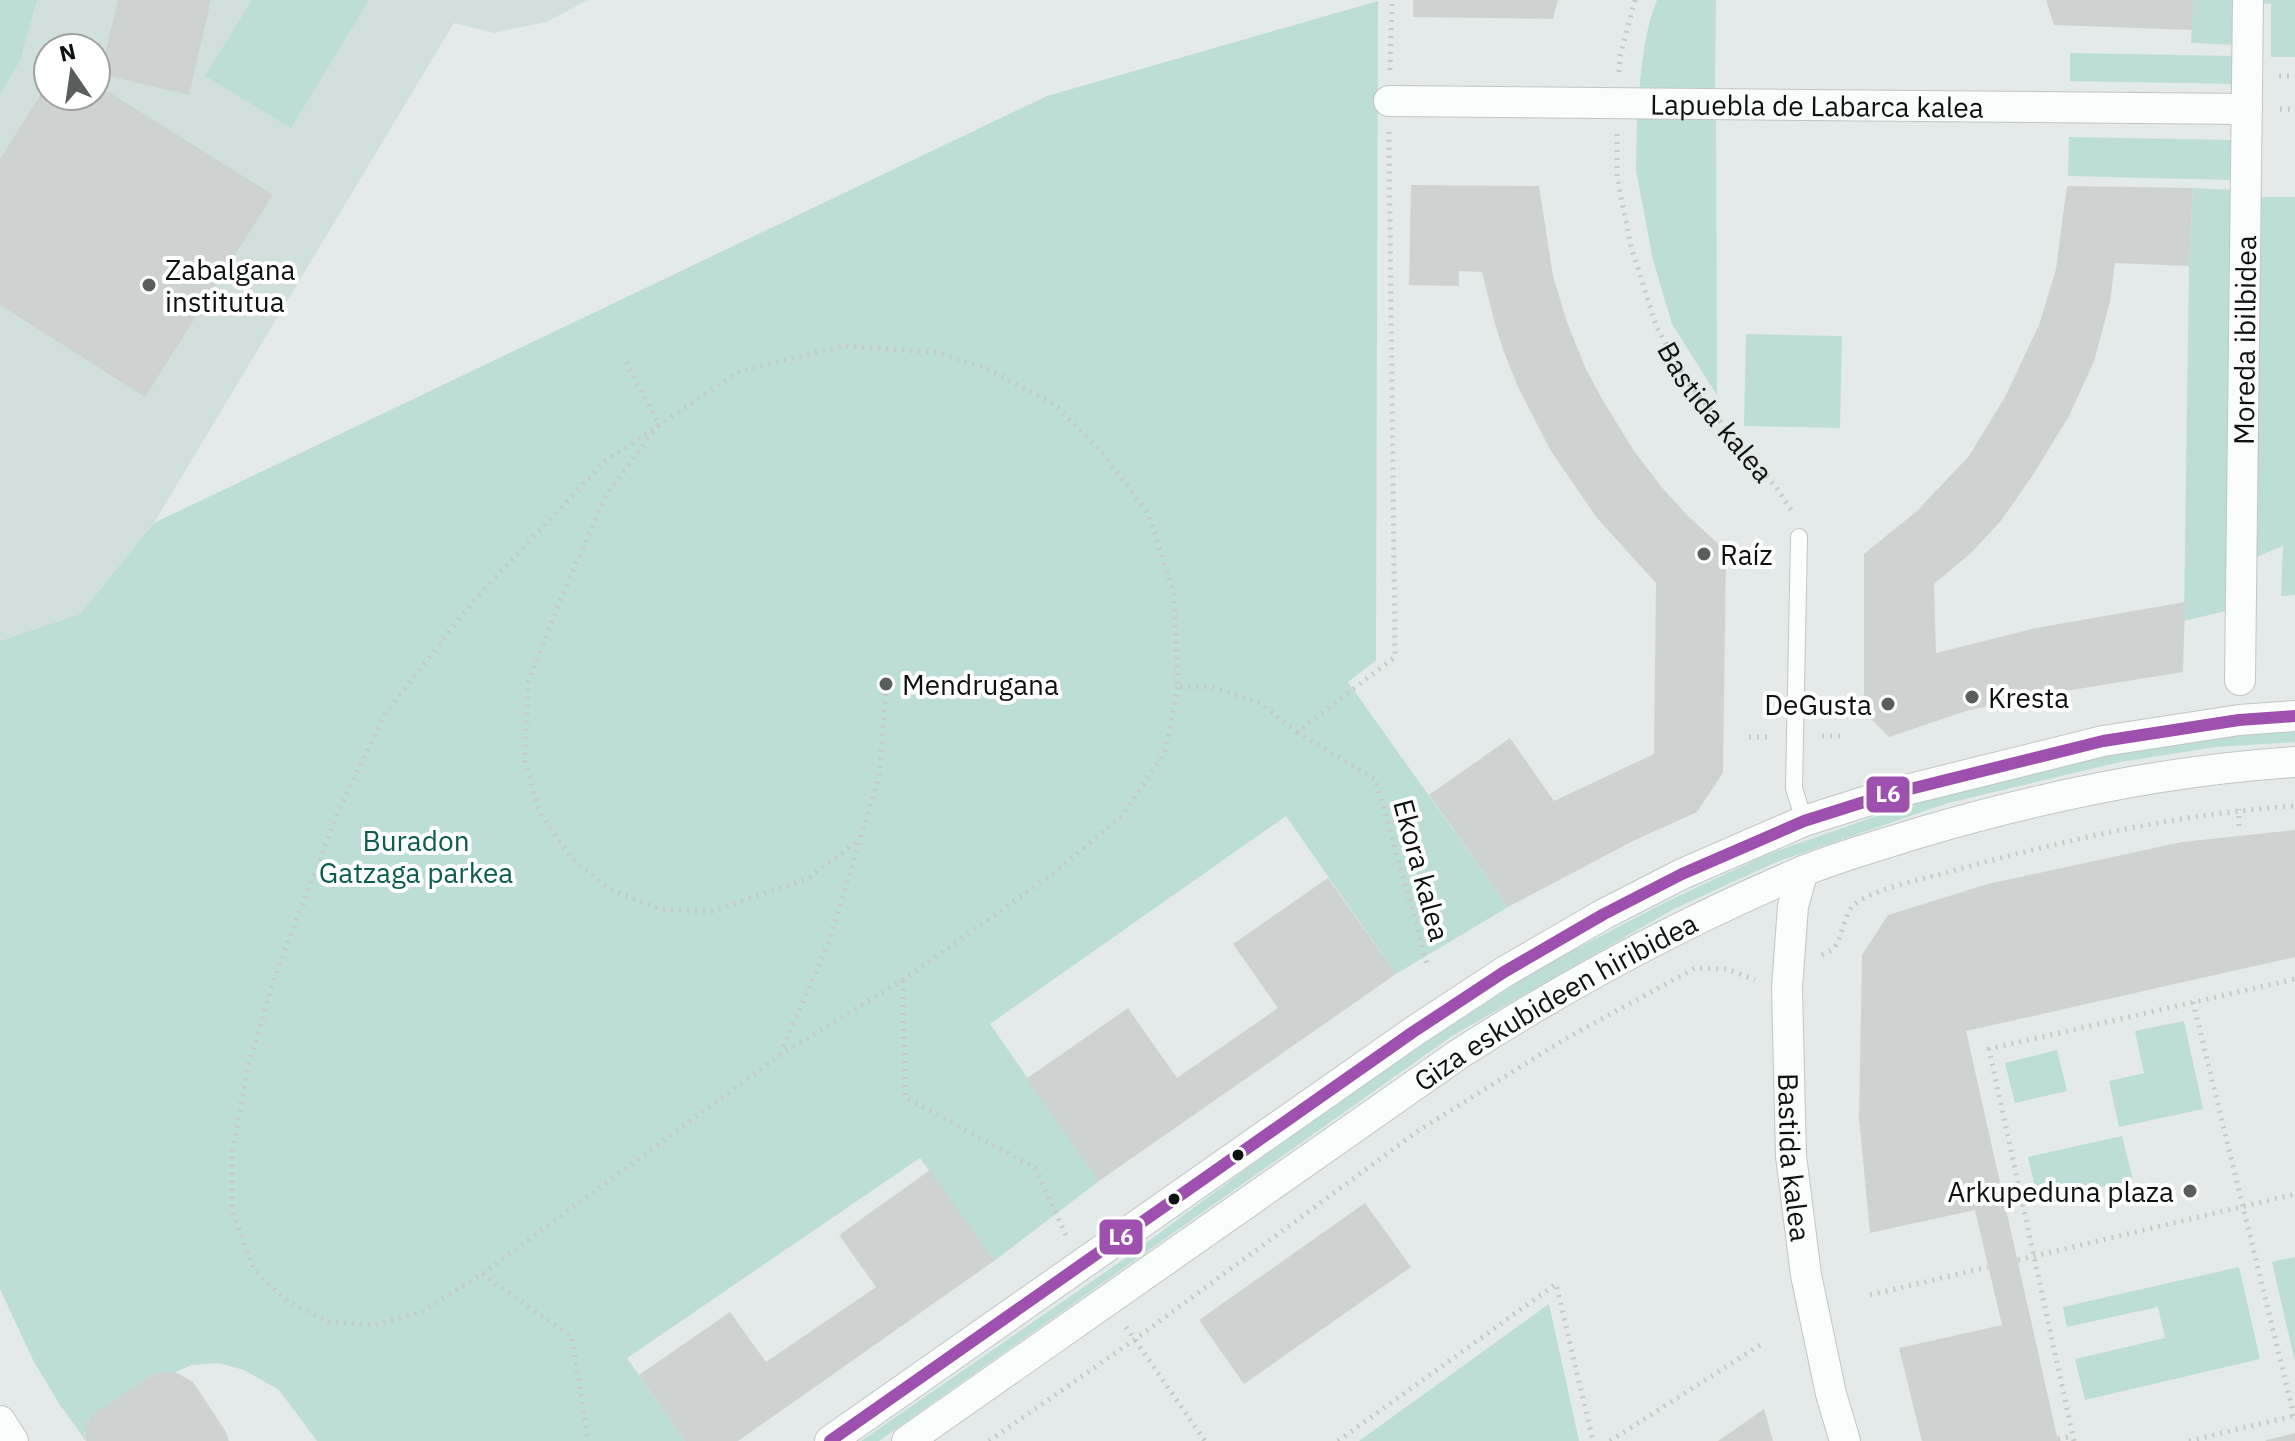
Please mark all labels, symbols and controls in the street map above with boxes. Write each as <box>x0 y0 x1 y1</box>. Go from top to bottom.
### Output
north arrow <box>32 32 112 112</box>
text: N <box>56 36 78 68</box>
street label: Lapuebla de Labarca kalea <box>1650 85 1984 125</box>
street label: Moreda ibilbidea <box>2224 235 2264 445</box>
place label: Zabalgana institutua <box>165 251 296 320</box>
marker: Zabalgana institutua <box>140 276 158 294</box>
street label: Bastida kalea <box>1650 335 1782 490</box>
place label: Raíz <box>1720 536 1773 573</box>
marker: Raíz <box>1695 545 1713 563</box>
place label: Mendrugana <box>902 666 1059 703</box>
marker: Mendrugana <box>877 675 895 693</box>
place label: Kresta <box>1988 679 2069 716</box>
place label: DeGusta <box>1764 686 1872 723</box>
marker: Kresta <box>1963 688 1981 706</box>
marker: DeGusta <box>1879 695 1897 713</box>
line badge: L6 <box>1865 775 1911 814</box>
text: L6 <box>1876 779 1900 808</box>
street label: Ekora kalea <box>1385 795 1459 945</box>
park label: Buradon Gatzaga parkea <box>319 822 513 891</box>
street label: Giza eskubideen hiribidea <box>1406 904 1703 1099</box>
street label: Bastida kalea <box>1771 1072 1820 1243</box>
unlabelled marker <box>1230 1147 1246 1163</box>
place label: Arkupeduna plaza <box>1947 1173 2174 1210</box>
marker: Arkupeduna plaza <box>2181 1182 2199 1200</box>
unlabelled marker <box>1166 1191 1182 1207</box>
line badge: L6 <box>1098 1218 1144 1256</box>
text: L6 <box>1109 1222 1133 1251</box>

